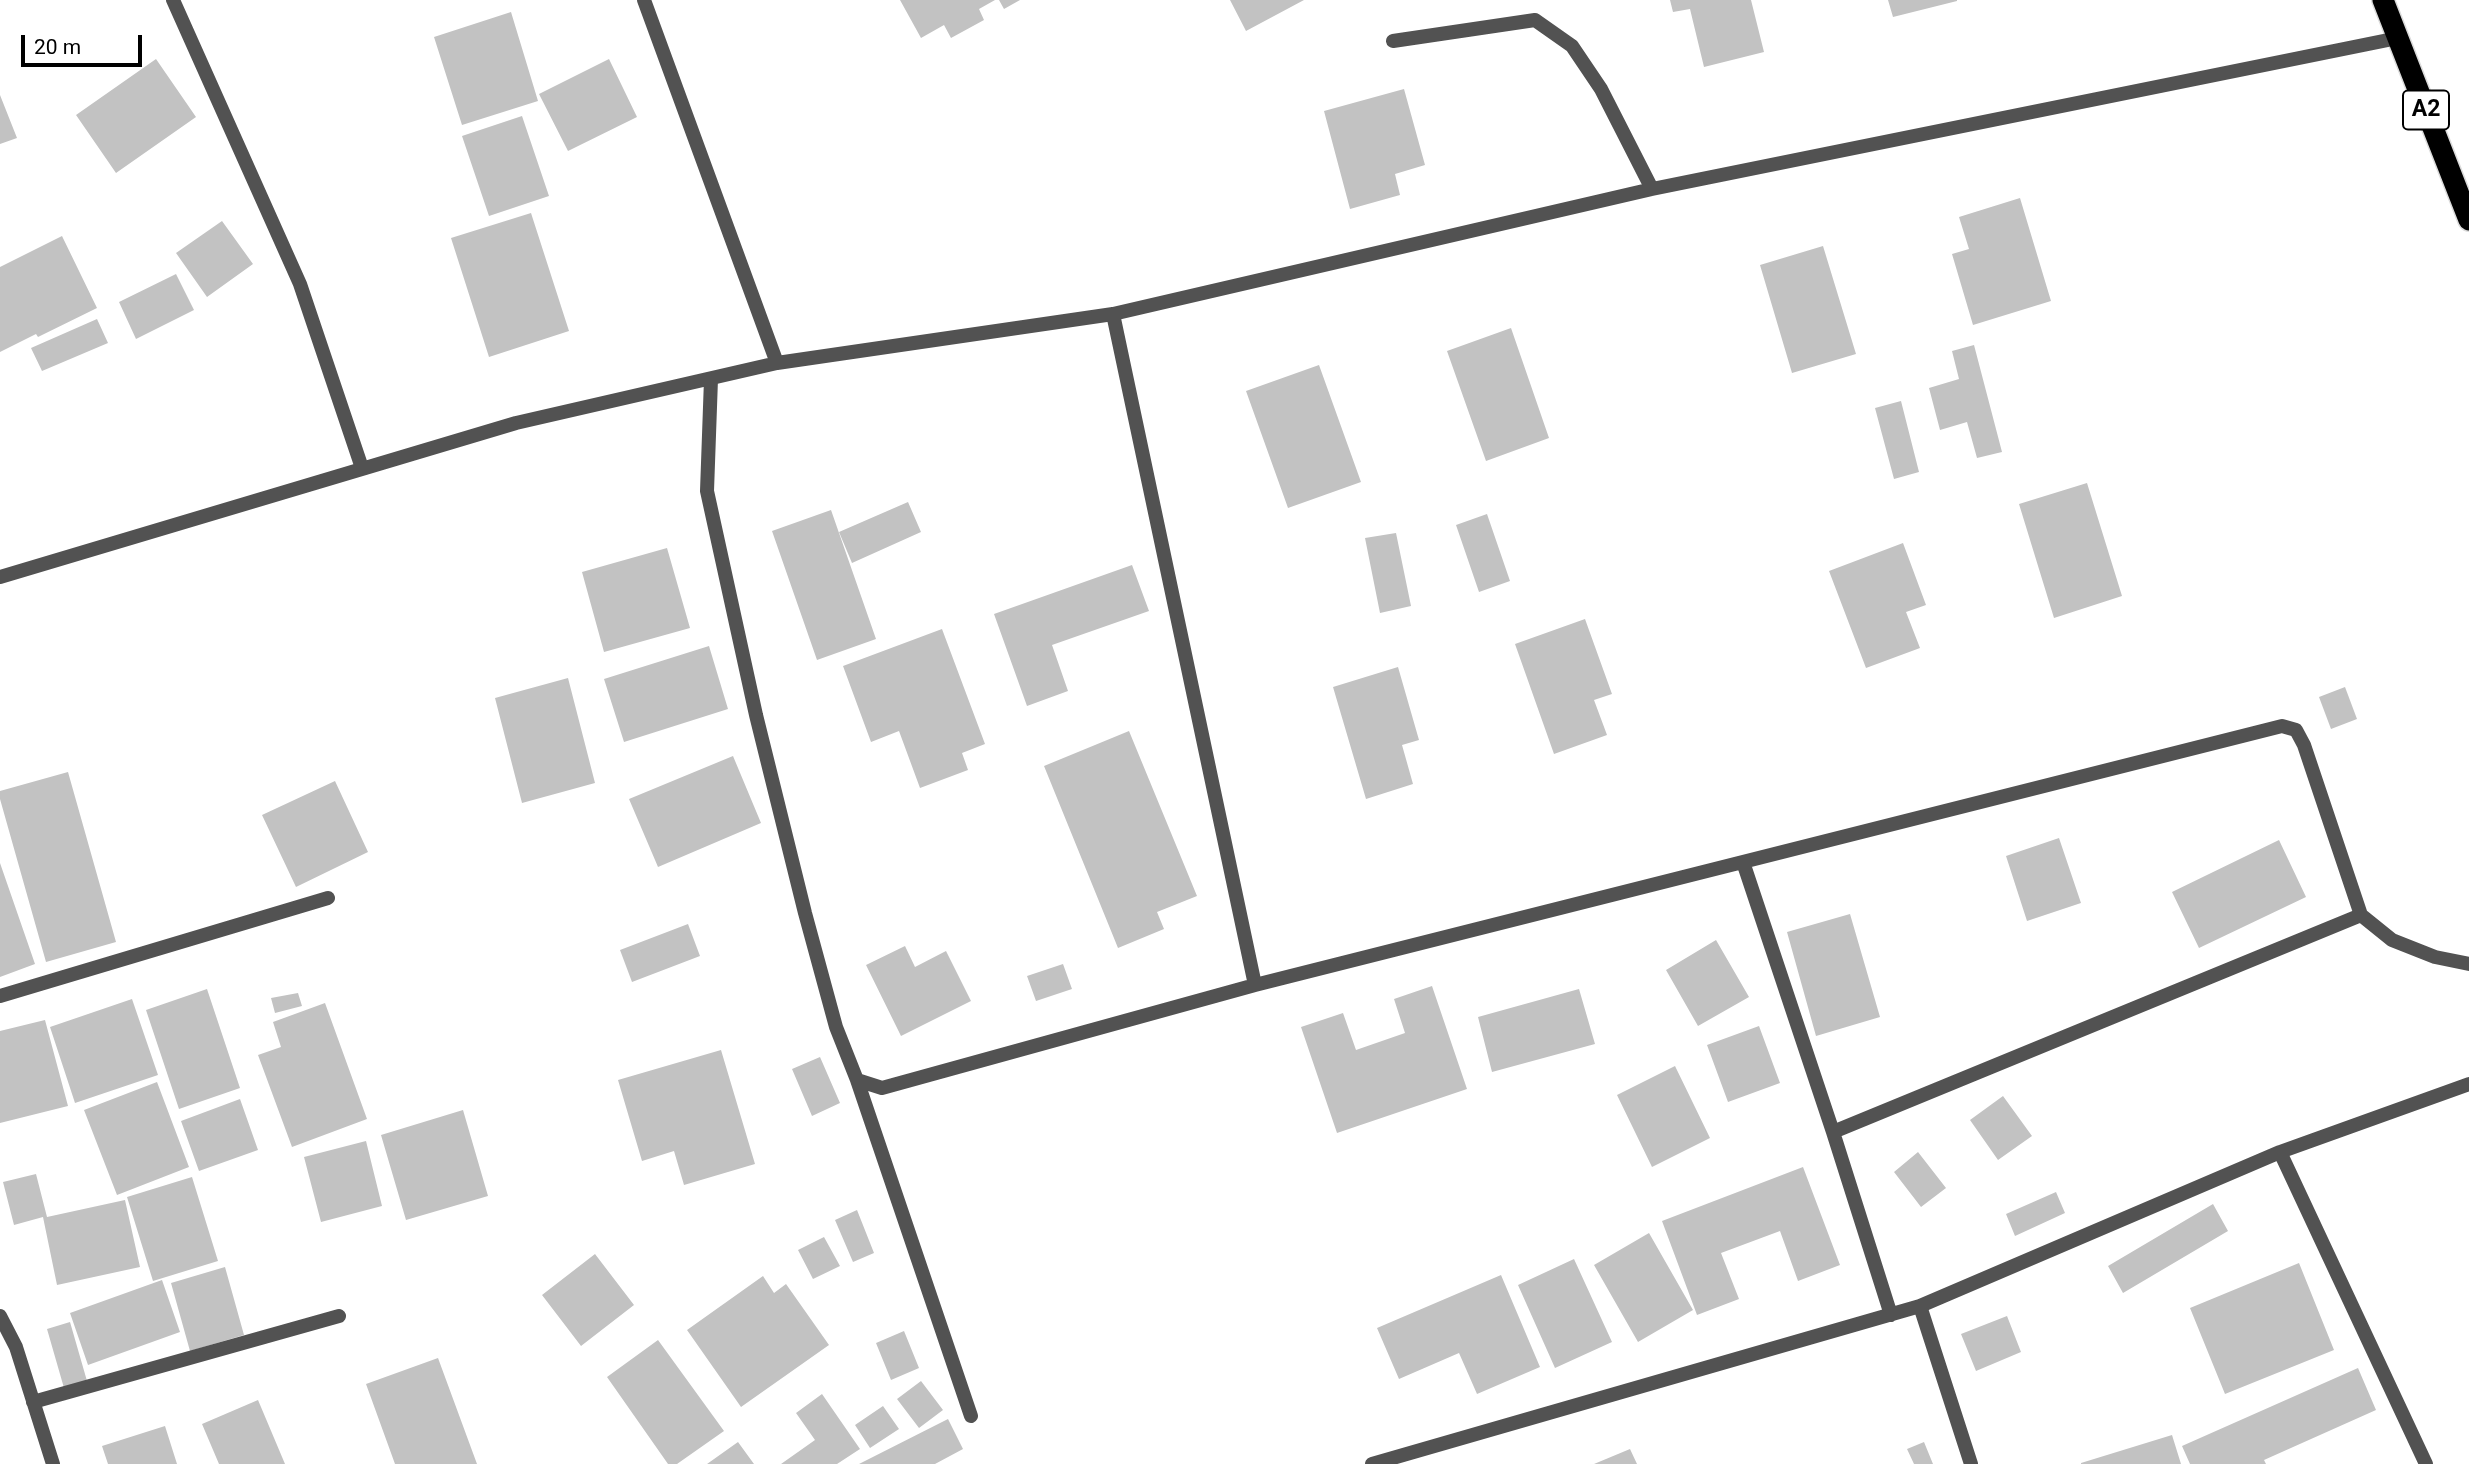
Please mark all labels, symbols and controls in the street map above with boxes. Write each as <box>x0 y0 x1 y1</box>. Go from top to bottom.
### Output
scale bar <box>24 21 145 65</box>
text: 20 m <box>34 35 81 59</box>
road number: A2 <box>2403 90 2449 130</box>

